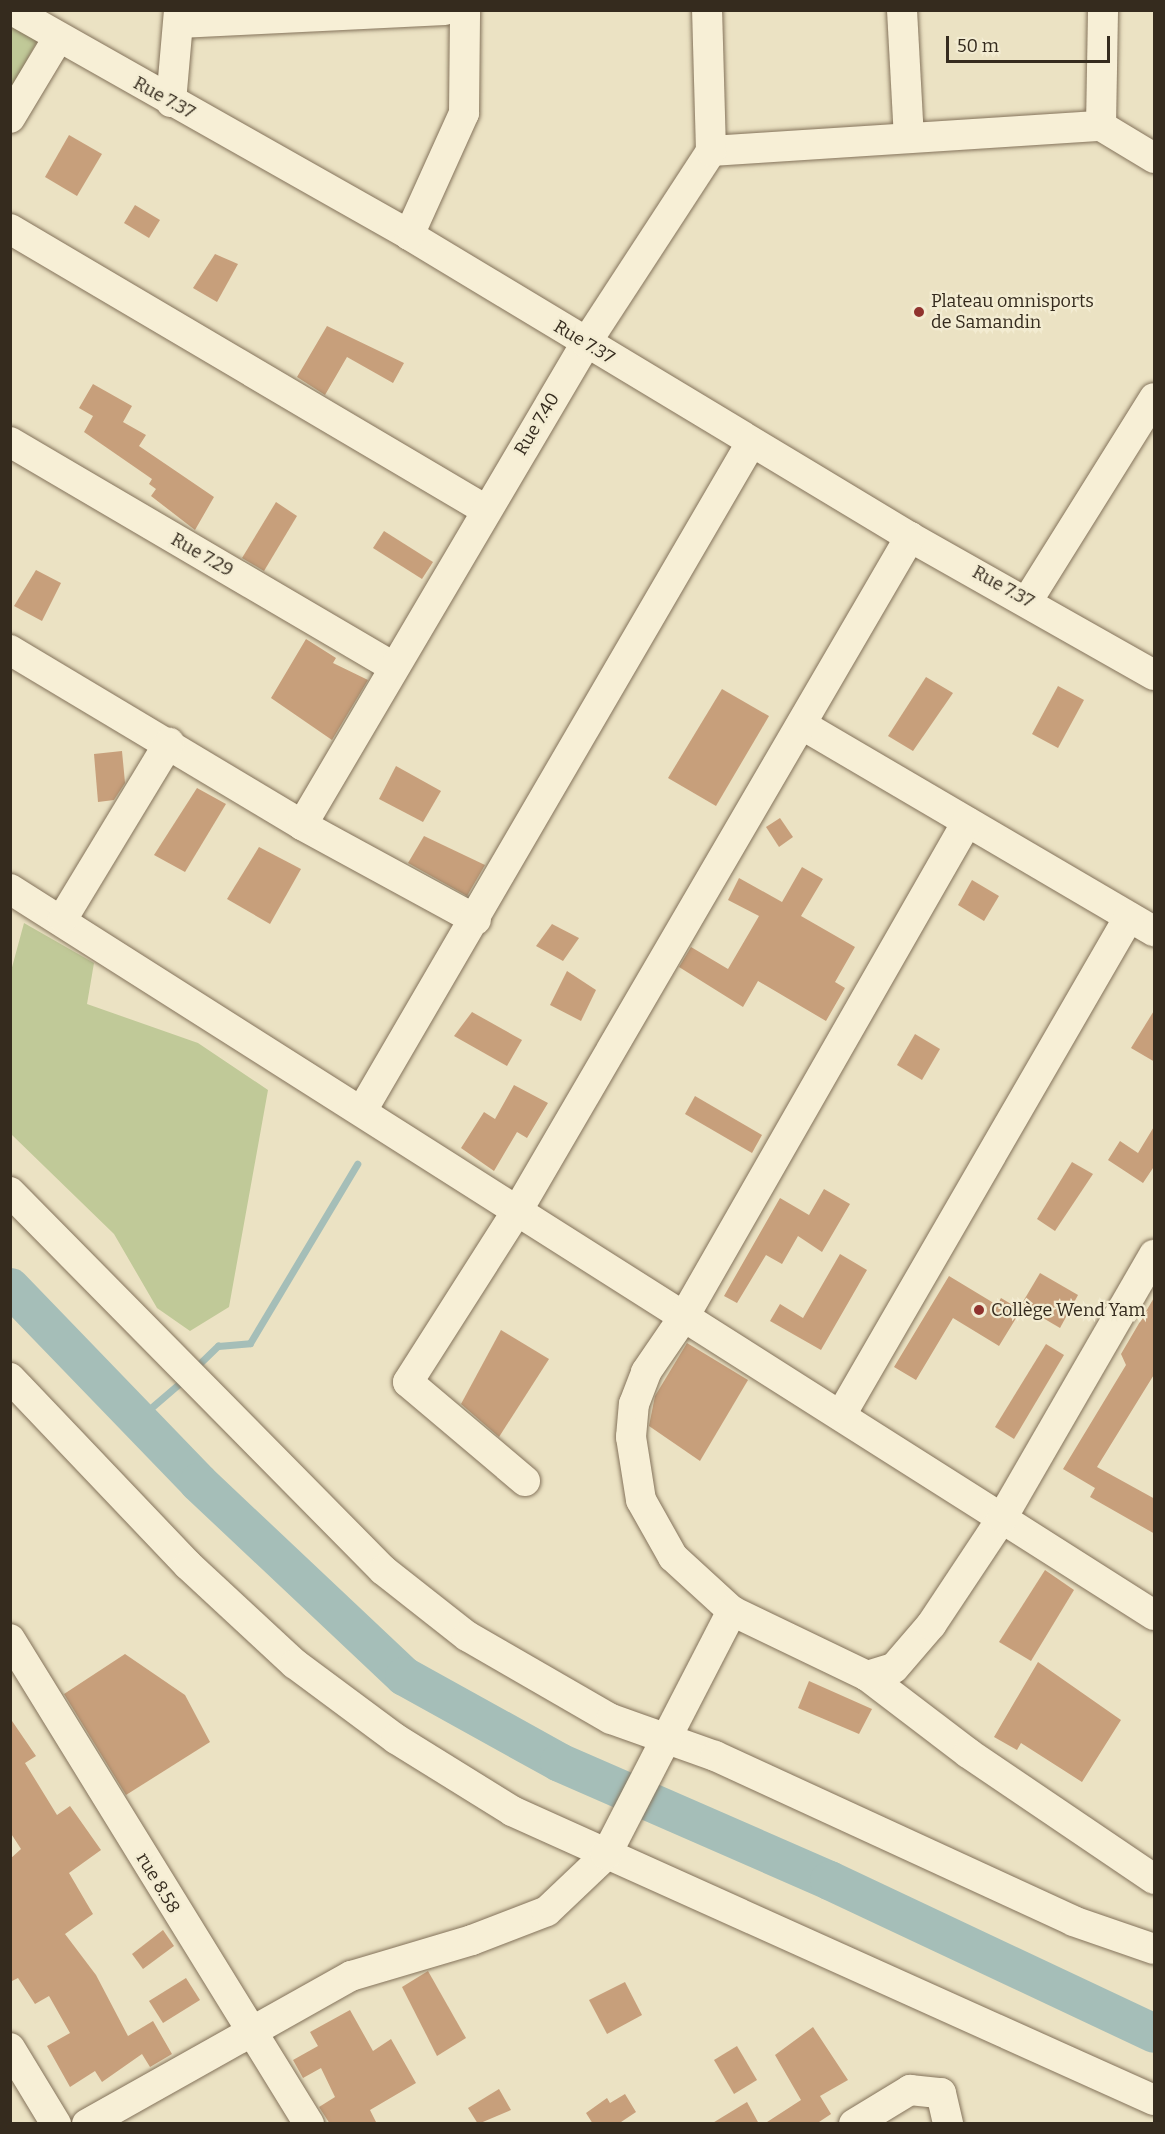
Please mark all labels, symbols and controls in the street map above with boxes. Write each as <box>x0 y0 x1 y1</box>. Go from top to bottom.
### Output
scale bar <box>949 24 1112 62</box>
text: 50 m <box>957 35 999 57</box>
street label: Rue 7.37 <box>130 72 198 124</box>
place label: Plateau omnisports de Samandin <box>931 291 1094 334</box>
marker: Plateau omnisports de Samandin <box>912 305 926 319</box>
street label: Rue 7.37 <box>550 316 618 368</box>
street label: Rue 7.40 <box>510 389 564 459</box>
street label: Rue 7.29 <box>167 529 237 581</box>
street label: Rue 7.37 <box>969 561 1037 613</box>
place label: Collège Wend Yam <box>991 1299 1146 1321</box>
marker: Collège Wend Yam <box>972 1303 986 1317</box>
street label: rue 8.58 <box>132 1849 184 1917</box>

